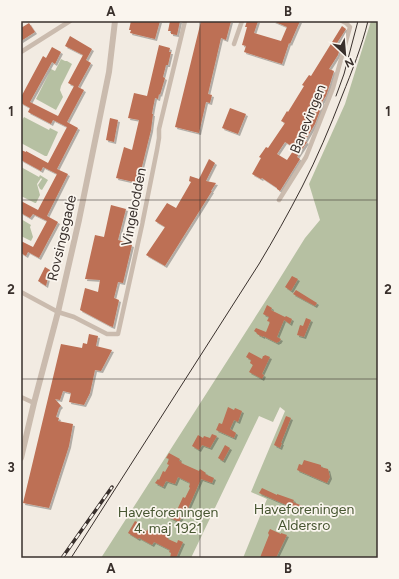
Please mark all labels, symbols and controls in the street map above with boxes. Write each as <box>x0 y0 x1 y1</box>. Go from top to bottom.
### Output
text: A <box>106 4 116 19</box>
text: B <box>284 4 292 19</box>
north arrow <box>325 34 365 74</box>
text: N <box>342 55 356 70</box>
street label: Banevingen <box>286 82 330 156</box>
text: 1 <box>8 104 14 119</box>
text: 1 <box>385 104 391 119</box>
street label: Vingelodden <box>118 166 150 248</box>
street label: Rovsingsgade <box>44 193 80 283</box>
text: 2 <box>7 282 15 297</box>
text: 2 <box>384 282 392 297</box>
text: 3 <box>7 460 15 475</box>
text: 3 <box>384 460 392 475</box>
park label: Haveforeningen Aldersro <box>254 501 354 534</box>
park label: Haveforeningen 4. maj 1921 <box>118 504 218 537</box>
text: A <box>106 561 116 576</box>
text: B <box>284 561 292 576</box>

